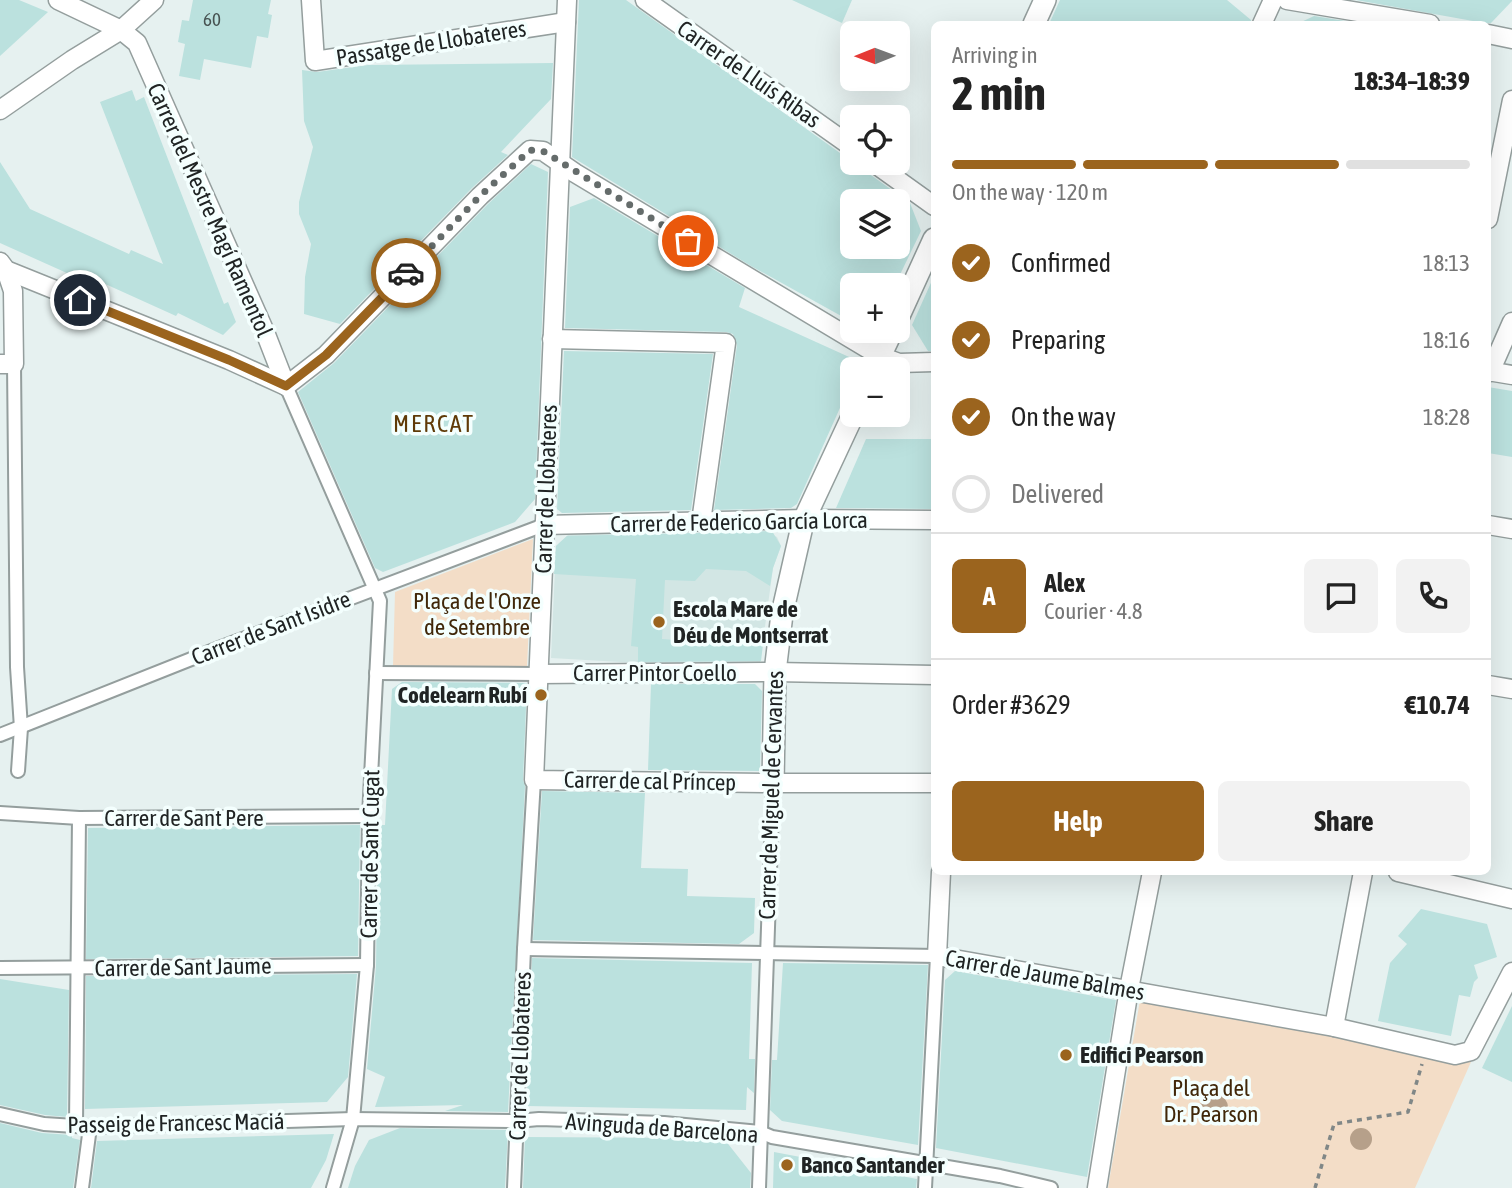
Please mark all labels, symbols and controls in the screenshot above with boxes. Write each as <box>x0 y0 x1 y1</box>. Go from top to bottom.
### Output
house number: 60 <box>203 8 221 30</box>
street label: Passatge de Llobateres <box>334 15 528 71</box>
street label: Carrer de Lluís Ribas <box>672 15 826 133</box>
north arrow <box>840 21 910 91</box>
map controls <box>840 21 910 427</box>
text: Arriving in <box>952 42 1038 68</box>
text: 18:34–18:39 <box>1354 66 1470 96</box>
text: 2 min <box>952 67 1046 120</box>
street label: Carrer del Mestre Magí Ramentol <box>142 79 278 341</box>
button: locate <box>840 105 910 175</box>
text: On the way · 120 m <box>952 179 1108 205</box>
button: layers <box>840 189 910 259</box>
pin <box>658 211 718 271</box>
icon: bag <box>669 222 707 260</box>
courier <box>371 238 441 308</box>
icon: check <box>952 244 990 282</box>
text: Confirmed <box>1011 248 1111 278</box>
text: 18:13 <box>1423 250 1470 276</box>
icon: car <box>387 254 425 292</box>
pin <box>50 270 110 330</box>
button: + <box>840 273 910 343</box>
icon: home <box>61 281 99 319</box>
icon: check <box>952 321 990 359</box>
text: Preparing <box>1011 325 1105 355</box>
text: 18:16 <box>1423 327 1470 353</box>
button: − <box>840 357 910 427</box>
icon: check <box>952 398 990 436</box>
text: On the way <box>1011 402 1116 432</box>
street label: Carrer de Llobateres <box>530 404 562 574</box>
text: 18:28 <box>1423 404 1470 430</box>
district label: MERCAT <box>393 410 475 437</box>
text: Delivered <box>1011 479 1104 509</box>
street label: Carrer de Federico García Lorca <box>610 507 868 537</box>
button: chat <box>1304 559 1378 633</box>
button: phone <box>1396 559 1470 633</box>
text: Alex <box>1044 568 1085 598</box>
text: A <box>983 581 995 611</box>
street label: Carrer de Sant Isidre <box>188 586 354 670</box>
park label: Plaça de l'Onze de Setembre <box>413 588 541 640</box>
place label: Escola Mare de Déu de Montserrat <box>673 596 828 648</box>
text: Courier · 4.8 <box>1044 598 1143 624</box>
marker: Escola Mare de Déu de Montserrat <box>651 614 667 630</box>
street label: Carrer Pintor Coello <box>573 660 737 686</box>
street label: Carrer de Miguel de Cervantes <box>754 670 788 920</box>
place label: Codelearn Rubí <box>398 682 528 708</box>
marker: Codelearn Rubí <box>533 687 549 703</box>
text: Order #3629 <box>952 690 1071 720</box>
text: €10.74 <box>1405 690 1470 720</box>
street label: Carrer de cal Príncep <box>564 766 736 796</box>
street label: Carrer de Sant Cugat <box>356 769 384 939</box>
button: Help <box>952 781 1204 861</box>
button: Share <box>1218 781 1470 861</box>
street label: Carrer de Sant Pere <box>104 805 264 831</box>
street label: Carrer de Jaume Balmes <box>943 945 1147 1005</box>
street label: Carrer de Sant Jaume <box>94 952 272 982</box>
street label: Carrer de Llobateres <box>504 971 536 1141</box>
place label: Edifici Pearson <box>1080 1042 1204 1068</box>
marker: Edifici Pearson <box>1058 1047 1074 1063</box>
park label: Plaça del Dr. Pearson <box>1163 1075 1259 1127</box>
street label: Passeig de Francesc Maciá <box>67 1108 285 1138</box>
street label: Avinguda de Barcelona <box>565 1108 759 1148</box>
place label: Banco Santander <box>801 1152 946 1178</box>
marker: Banco Santander <box>779 1157 795 1173</box>

